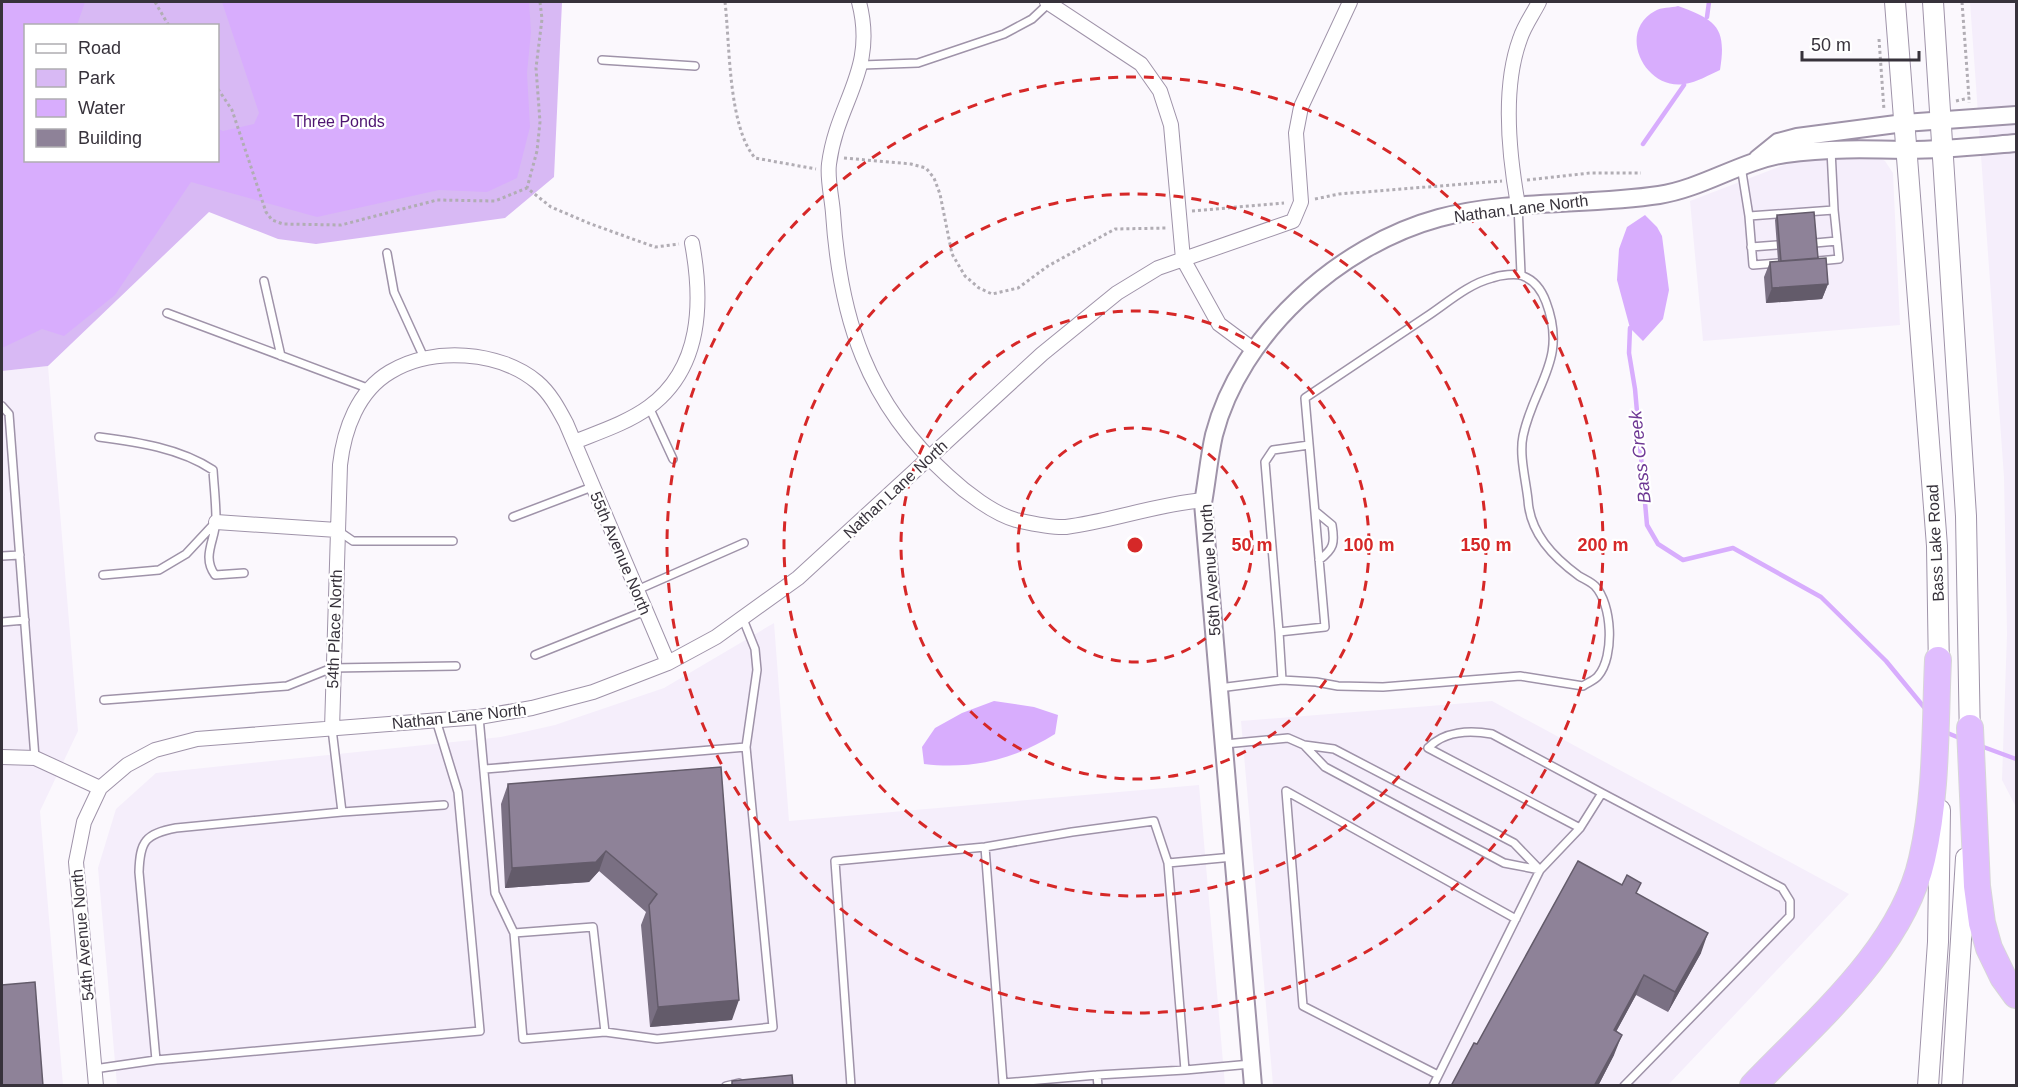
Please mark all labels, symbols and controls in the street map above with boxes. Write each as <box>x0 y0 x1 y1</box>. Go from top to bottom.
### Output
legend <box>24 24 219 162</box>
scale bar <box>1802 24 1919 62</box>
text: 50 m <box>1811 35 1851 55</box>
text: Road <box>78 38 121 58</box>
text: Park <box>78 68 116 88</box>
text: Water <box>78 98 125 118</box>
park label: Three Ponds <box>293 113 385 130</box>
text: Building <box>78 128 142 148</box>
street label: Nathan Lane North <box>1453 192 1589 225</box>
water label: Bass Creek <box>1625 409 1655 504</box>
street label: Nathan Lane North <box>840 437 951 542</box>
street label: Bass Lake Road <box>1924 484 1947 602</box>
street label: 55th Avenue North <box>587 489 654 617</box>
street label: 56th Avenue North <box>1197 503 1224 637</box>
centre of rings <box>1125 535 1145 555</box>
text: 50 m <box>1231 535 1273 555</box>
text: 100 m <box>1343 535 1395 555</box>
text: 150 m <box>1460 535 1512 555</box>
text: 200 m <box>1577 535 1629 555</box>
street label: 54th Place North <box>324 569 345 689</box>
street label: Nathan Lane North <box>391 701 527 732</box>
street label: 54th Avenue North <box>68 868 97 1002</box>

